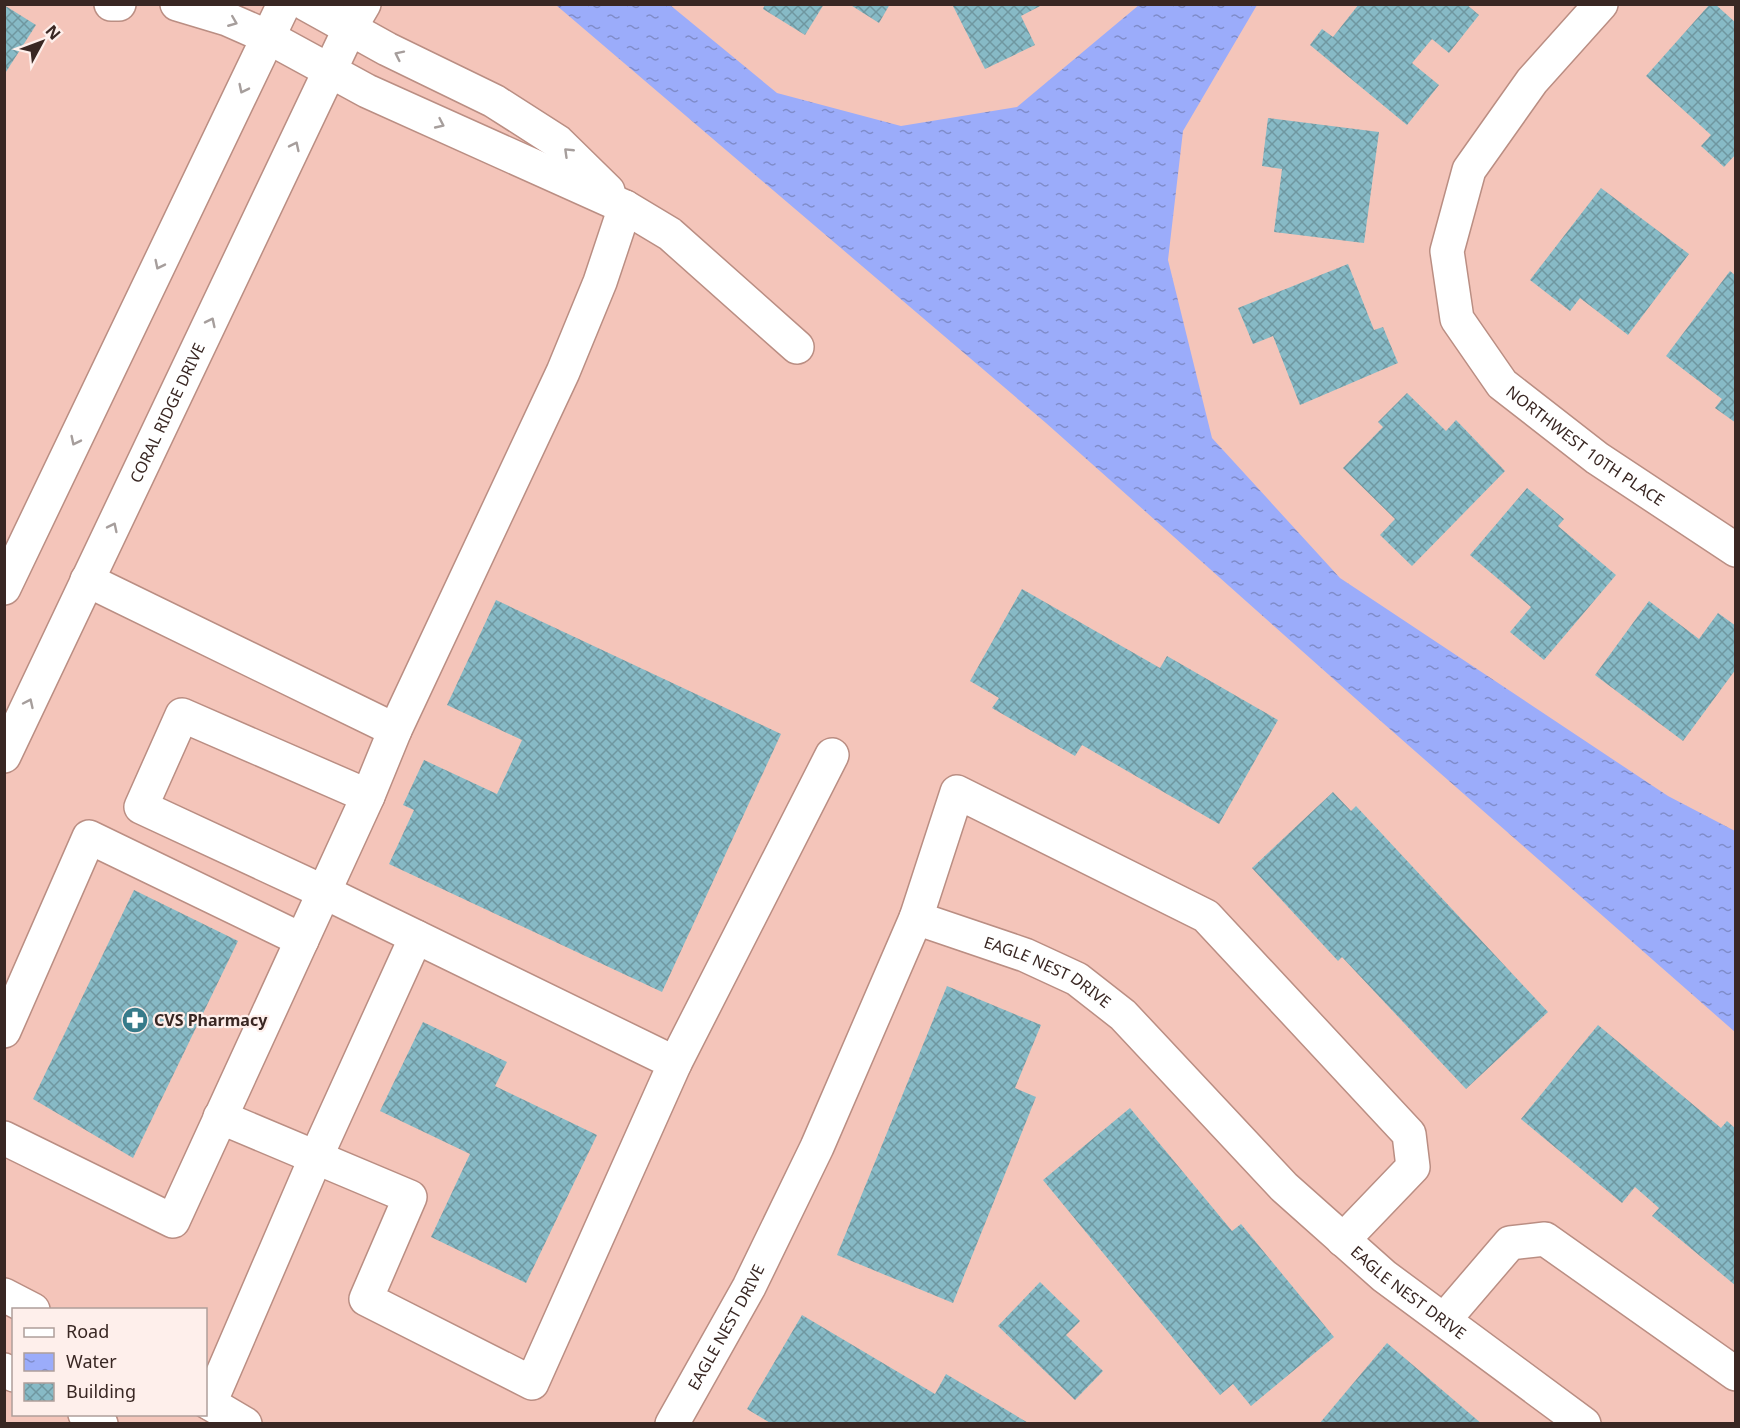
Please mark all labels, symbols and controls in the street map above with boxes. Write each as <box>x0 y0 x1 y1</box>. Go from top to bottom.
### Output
north arrow <box>12 12 72 72</box>
one-way arrow <box>227 15 238 27</box>
text: N <box>41 20 66 44</box>
one-way arrow <box>395 51 406 63</box>
one-way arrow <box>238 83 250 94</box>
one-way arrow <box>434 117 445 129</box>
one-way arrow <box>287 142 299 153</box>
one-way arrow <box>564 148 575 159</box>
one-way arrow <box>154 259 166 270</box>
one-way arrow <box>203 317 215 328</box>
street label: CORAL RIDGE DRIVE <box>124 339 210 486</box>
street label: NORTHWEST 10TH PLACE <box>1502 380 1669 511</box>
one-way arrow <box>70 435 82 446</box>
one-way arrow <box>105 522 117 533</box>
one-way arrow <box>22 698 34 709</box>
street label: EAGLE NEST DRIVE <box>981 931 1116 1013</box>
pharmacy icon: CVS Pharmacy <box>120 1005 150 1035</box>
place label: CVS Pharmacy <box>154 1009 268 1031</box>
street label: EAGLE NEST DRIVE <box>1346 1241 1471 1344</box>
street label: EAGLE NEST DRIVE <box>682 1261 769 1394</box>
legend <box>12 1308 207 1416</box>
text: Road <box>66 1319 109 1343</box>
text: Water <box>66 1349 117 1373</box>
text: Building <box>66 1379 136 1403</box>

